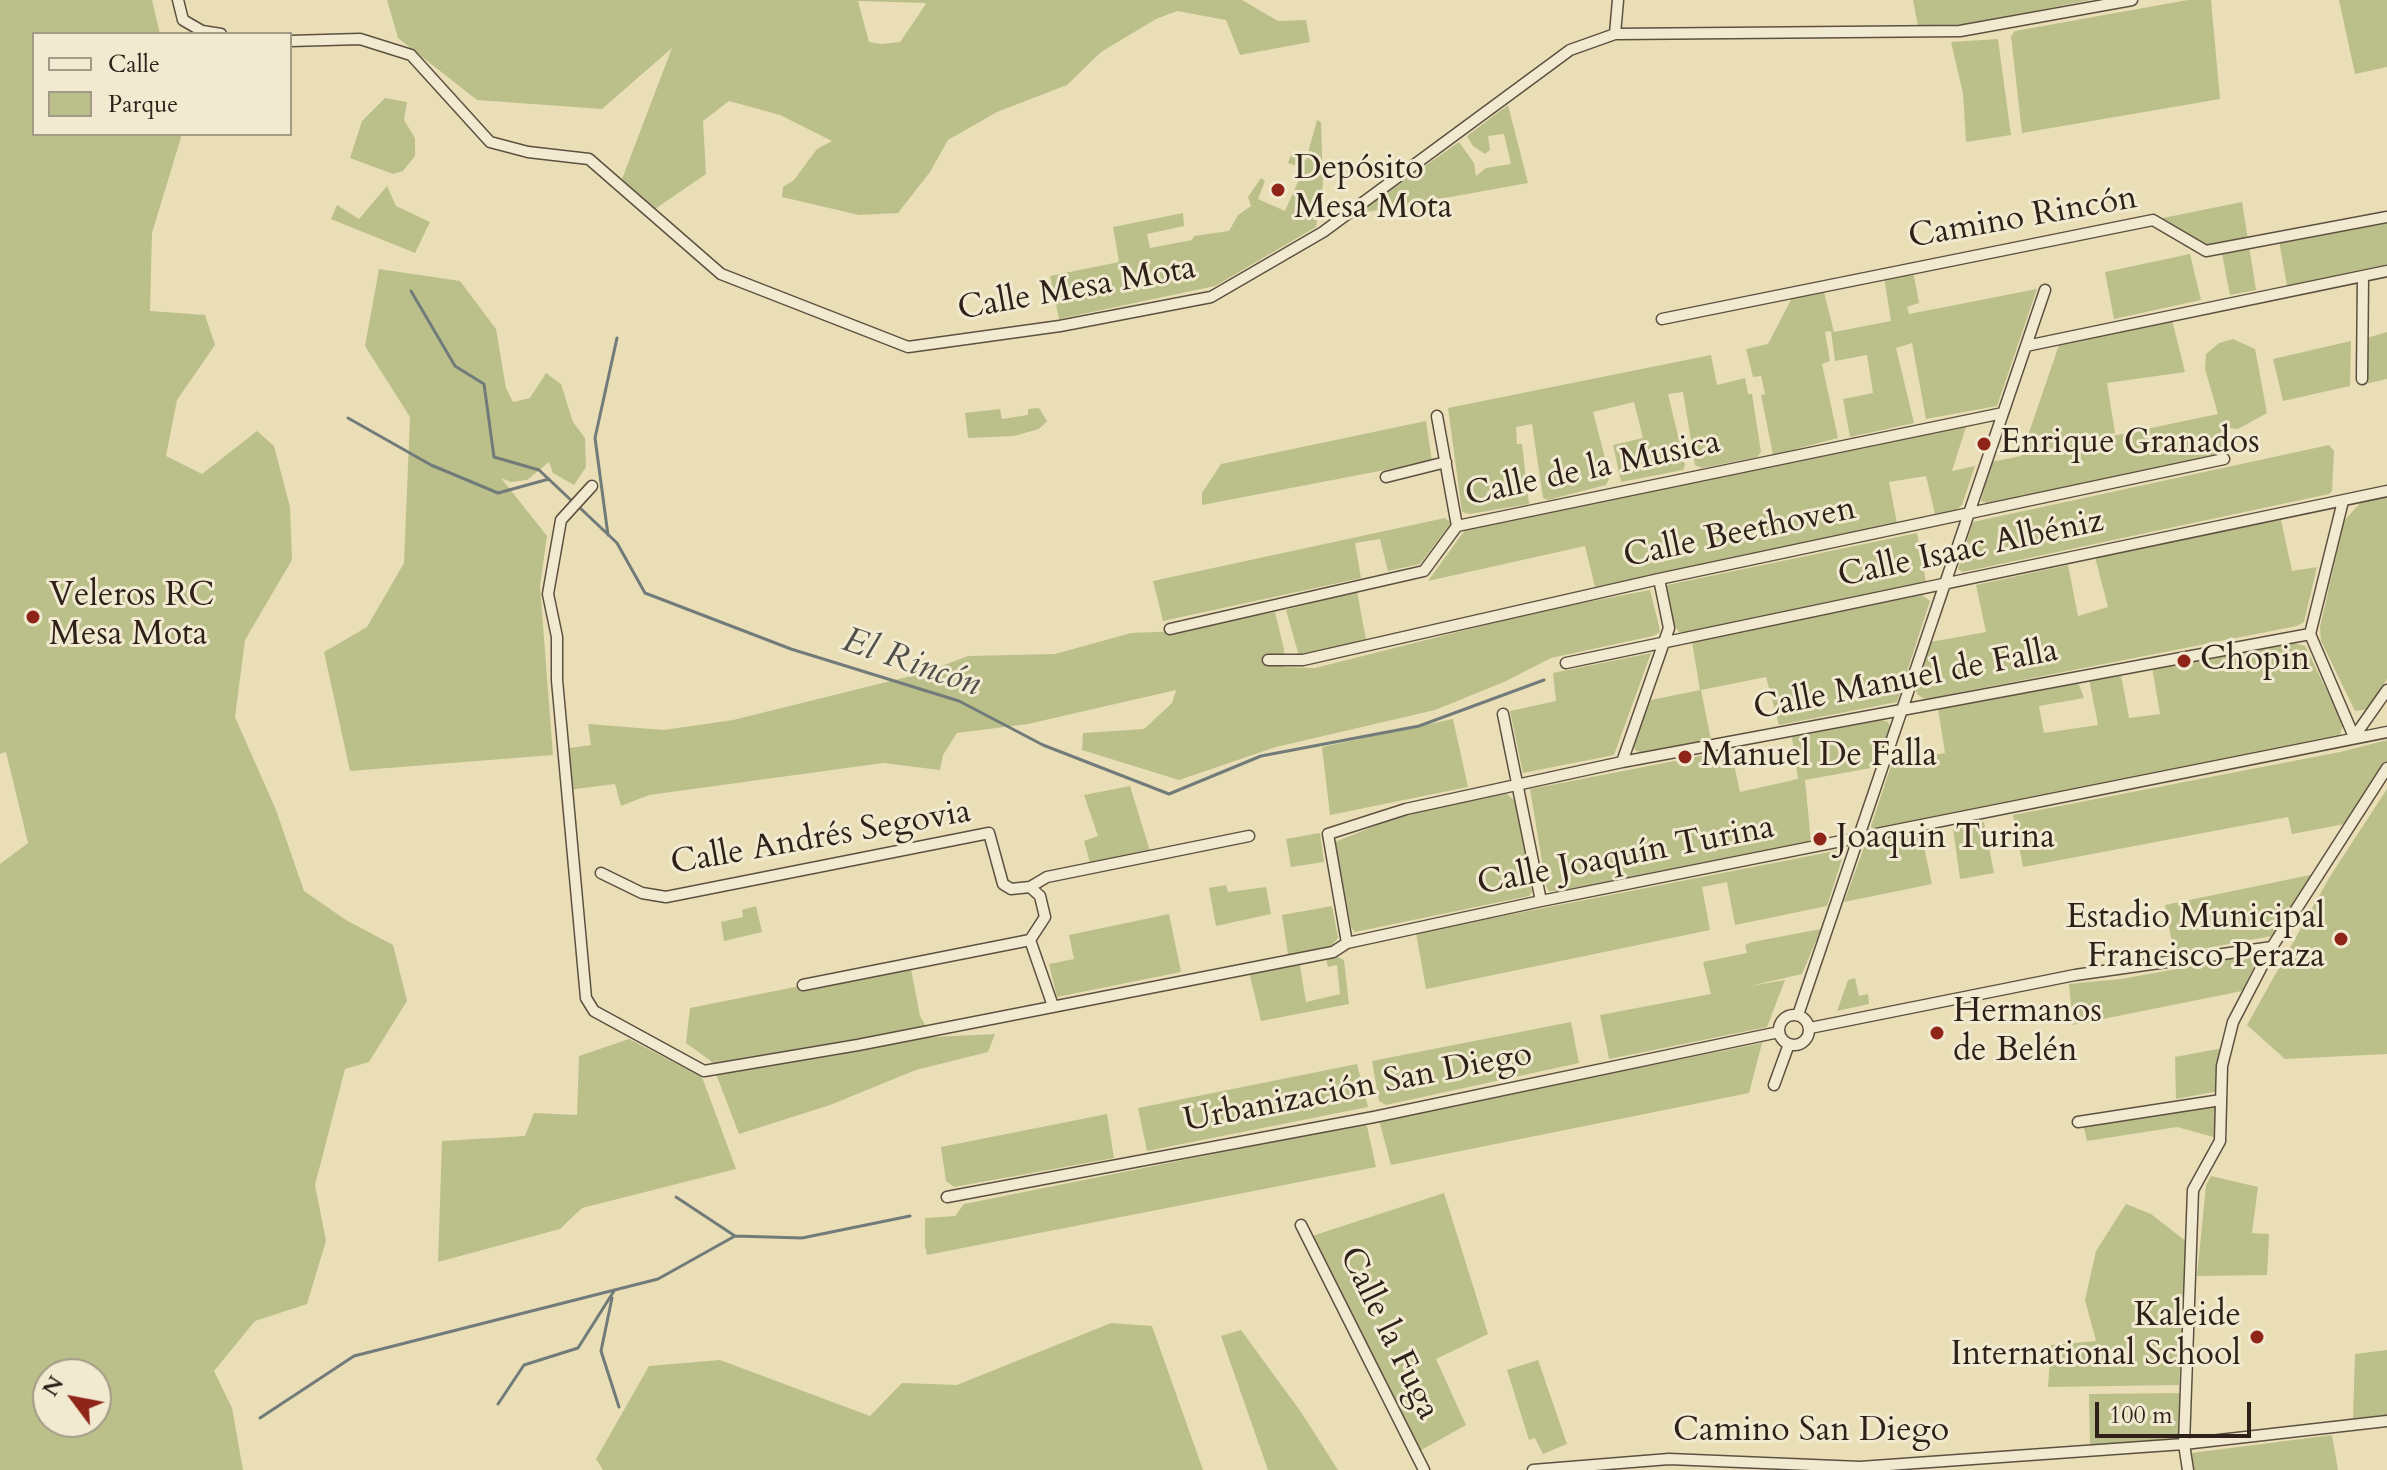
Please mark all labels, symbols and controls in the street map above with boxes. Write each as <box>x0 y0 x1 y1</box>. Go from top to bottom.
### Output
legend <box>32 32 292 136</box>
text: Calle <box>108 48 160 81</box>
text: Parque <box>108 88 178 121</box>
place label: Depósito Mesa Mota <box>1294 150 1452 230</box>
street label: Camino Rincón <box>1905 179 2141 259</box>
marker: Depósito Mesa Mota <box>1269 181 1287 199</box>
street label: Calle Mesa Mota <box>955 249 1199 331</box>
street label: Calle de la Musica <box>1462 423 1724 517</box>
place label: Enrique Granados <box>2000 424 2260 464</box>
marker: Enrique Granados <box>1975 435 1993 453</box>
street label: Calle Beethoven <box>1620 489 1860 579</box>
street label: Calle Isaac Albéniz <box>1835 502 2107 598</box>
place label: Veleros RC Mesa Mota <box>49 577 214 656</box>
marker: Veleros RC Mesa Mota <box>24 608 42 626</box>
water label: El Rincón <box>836 620 986 708</box>
street label: Calle Manuel de Falla <box>1750 631 2062 731</box>
place label: Chopin <box>2200 641 2310 681</box>
marker: Chopin <box>2175 652 2193 670</box>
place label: Manuel De Falla <box>1701 737 1937 777</box>
marker: Manuel De Falla <box>1676 748 1694 766</box>
street label: Calle Andrés Segovia <box>668 793 974 885</box>
street label: Calle Joaquín Turina <box>1474 808 1778 906</box>
place label: Joaquin Turina <box>1836 819 2055 859</box>
marker: Joaquin Turina <box>1811 830 1829 848</box>
place label: Estadio Municipal Francisco Peraza <box>2066 899 2325 978</box>
marker: Estadio Municipal Francisco Peraza <box>2332 930 2350 948</box>
place label: Hermanos de Belén <box>1953 993 2102 1072</box>
marker: Hermanos de Belén <box>1928 1024 1946 1042</box>
street label: Urbanización San Diego <box>1180 1035 1536 1143</box>
street label: Calle la Fuga <box>1329 1241 1447 1427</box>
place label: Kaleide International School <box>1950 1297 2241 1376</box>
marker: Kaleide International School <box>2248 1328 2266 1346</box>
north arrow <box>32 1358 112 1438</box>
text: N <box>36 1370 71 1402</box>
scale bar <box>2099 1386 2255 1436</box>
text: 100 m <box>2109 1399 2173 1432</box>
street label: Camino San Diego <box>1673 1412 1949 1452</box>

